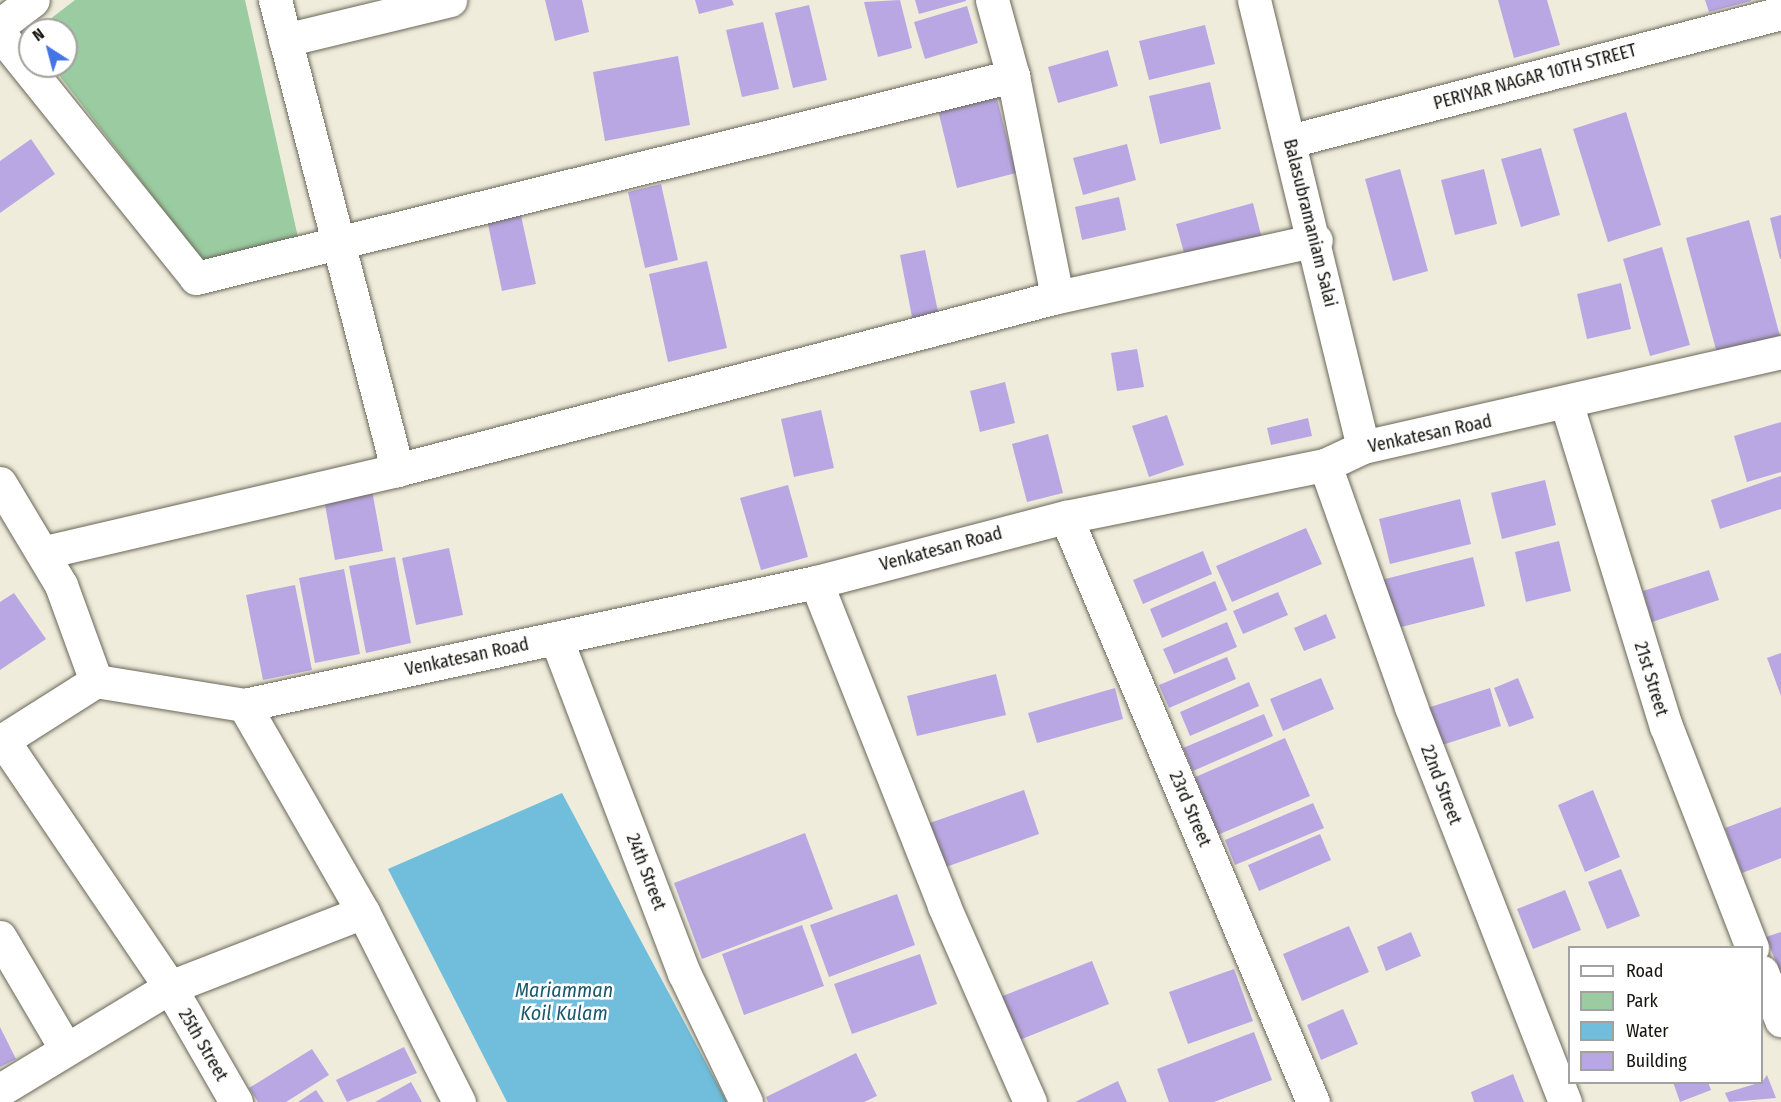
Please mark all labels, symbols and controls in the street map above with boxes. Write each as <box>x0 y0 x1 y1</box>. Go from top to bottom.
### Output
north arrow <box>18 18 78 78</box>
text: N <box>29 24 48 45</box>
street label: PERIYAR NAGAR 10TH STREET <box>1431 39 1639 115</box>
street label: Balasubramaniam Salai <box>1279 137 1341 309</box>
street label: Venkatesan Road <box>1366 410 1494 458</box>
street label: Venkatesan Road <box>877 522 1005 576</box>
street label: Venkatesan Road <box>403 633 531 681</box>
street label: 21st Street <box>1629 639 1673 719</box>
street label: 22nd Street <box>1416 742 1466 828</box>
street label: 23rd Street <box>1164 768 1216 850</box>
street label: 24th Street <box>622 831 670 913</box>
legend <box>1568 946 1763 1084</box>
text: Road <box>1626 960 1663 982</box>
water label: Mariamman Koil Kulam <box>515 978 613 1025</box>
text: Park <box>1626 990 1658 1012</box>
street label: 25th Street <box>174 1005 232 1085</box>
text: Water <box>1626 1020 1669 1042</box>
text: Building <box>1626 1050 1687 1072</box>

